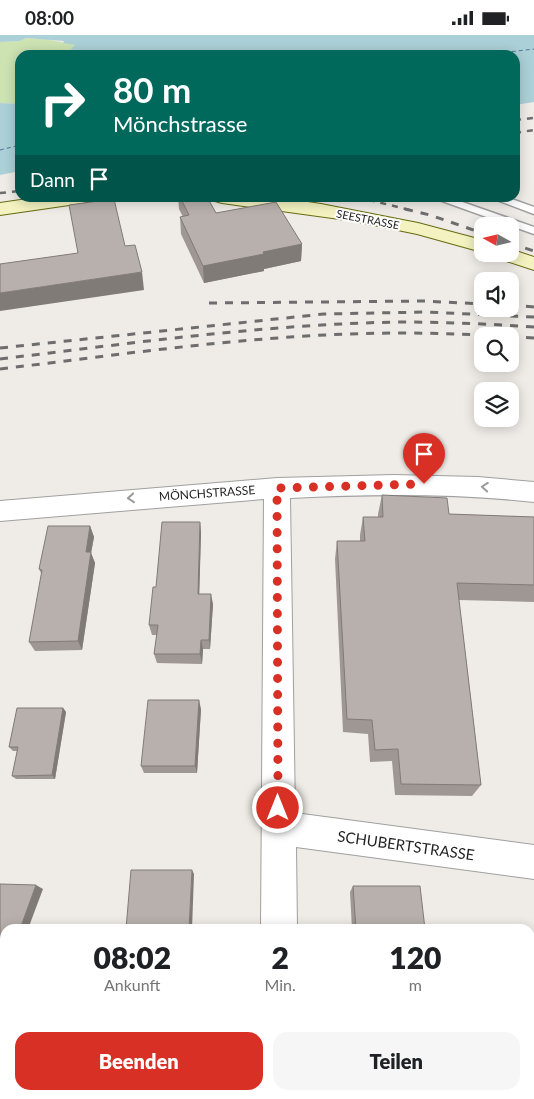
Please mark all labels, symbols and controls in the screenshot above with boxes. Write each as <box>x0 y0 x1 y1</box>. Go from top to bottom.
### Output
text: 08:00 <box>25 6 74 29</box>
text: 80 m <box>113 68 191 110</box>
icon: right <box>30 70 95 135</box>
text: Mönchstrasse <box>113 110 247 137</box>
icon: arrive <box>85 165 113 193</box>
text: Dann <box>30 168 75 191</box>
street label: SEESTRASSE <box>335 207 401 231</box>
north arrow <box>474 217 519 263</box>
map controls <box>474 217 519 427</box>
button: sound <box>474 272 519 317</box>
button: search <box>474 327 519 372</box>
button: layers <box>474 382 519 427</box>
pin <box>403 433 445 484</box>
icon: arrive <box>410 440 438 468</box>
street label: MÖNCHSTRASSE <box>158 482 256 504</box>
one-way arrow <box>481 482 489 493</box>
one-way arrow <box>127 492 135 503</box>
position arrow <box>251 781 303 833</box>
street label: SCHUBERTSTRASSE <box>336 826 476 864</box>
text: 08:02 <box>93 939 171 975</box>
text: 2 <box>271 939 289 975</box>
text: 120 <box>389 939 442 975</box>
text: Ankunft <box>104 975 161 994</box>
text: Min. <box>265 975 296 994</box>
text: m <box>409 975 422 994</box>
button: Beenden <box>15 1032 263 1090</box>
button: Teilen <box>273 1032 520 1090</box>

